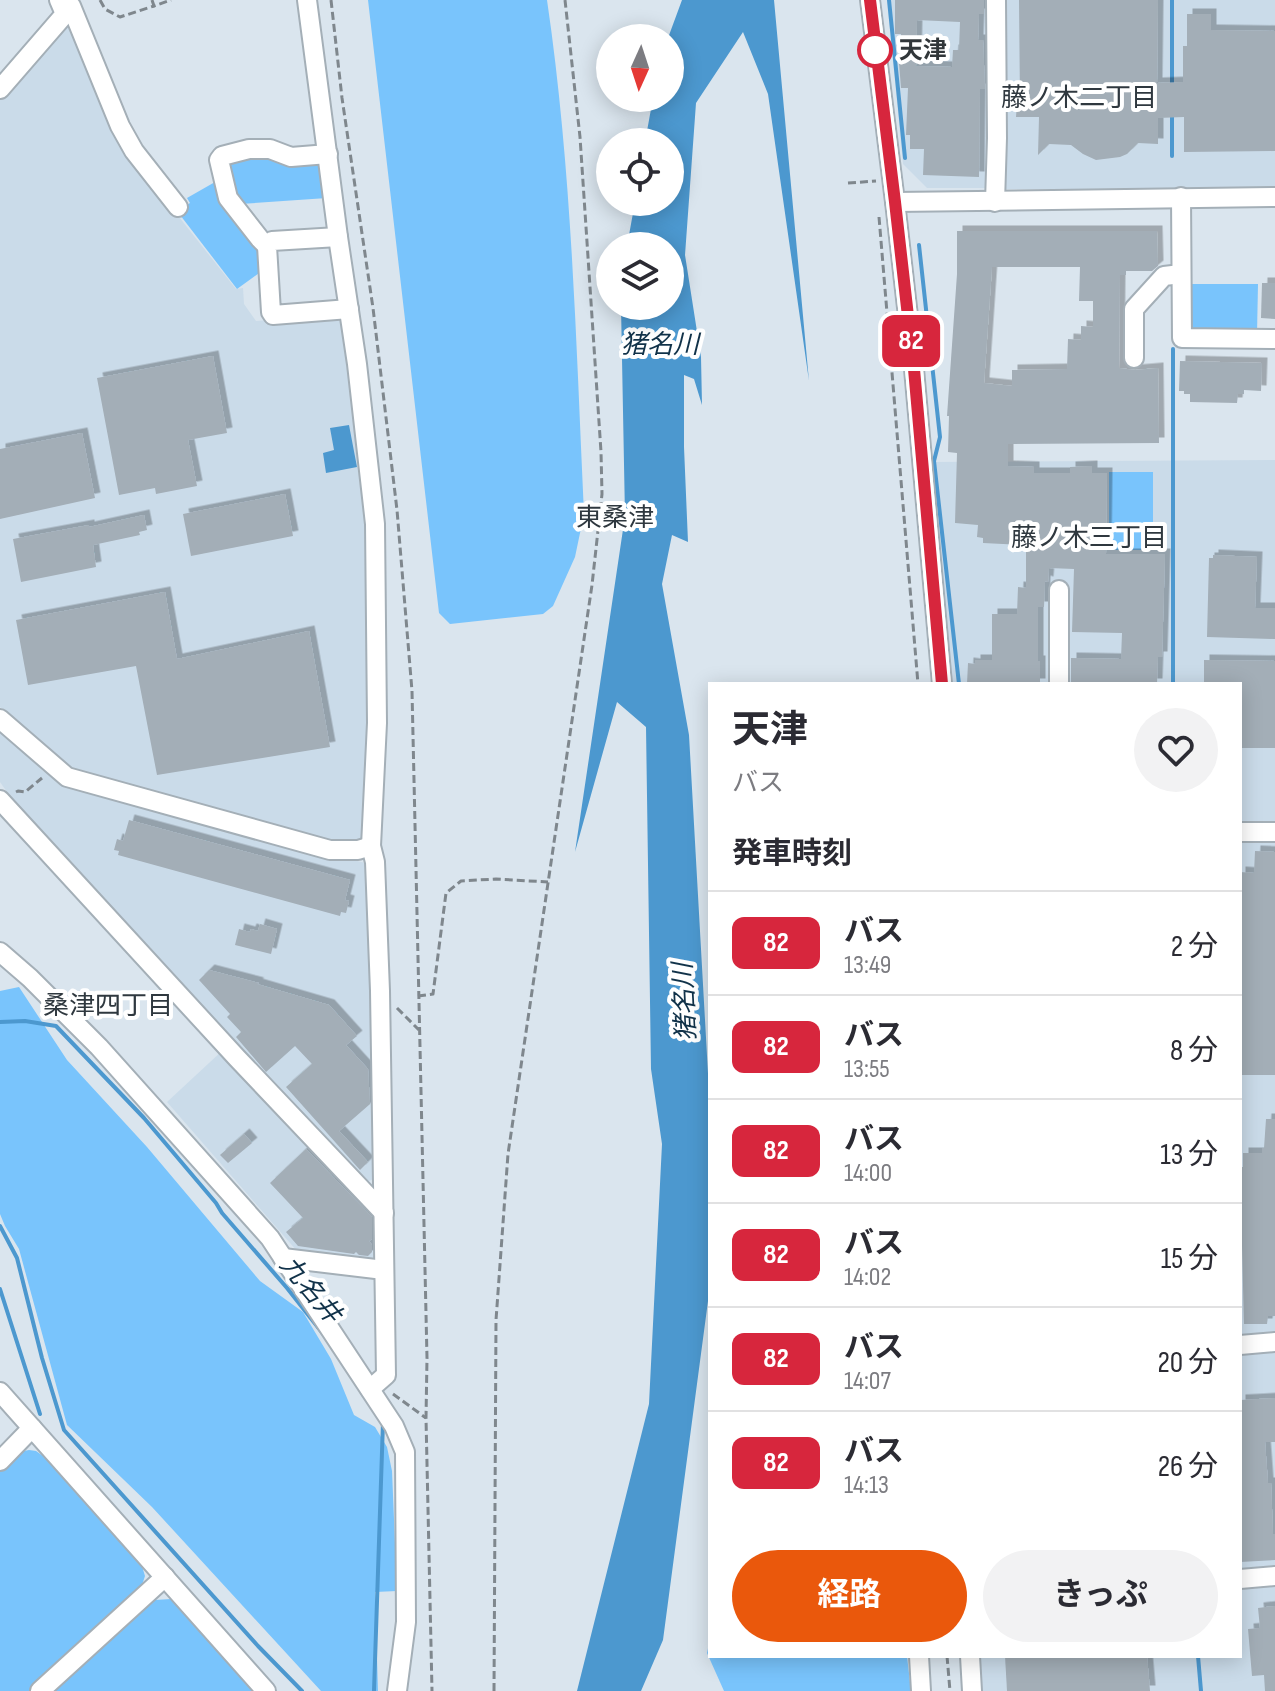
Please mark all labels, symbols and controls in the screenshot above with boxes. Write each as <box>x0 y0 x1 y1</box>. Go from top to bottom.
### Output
north arrow <box>596 24 684 112</box>
map controls <box>596 24 684 320</box>
marker: 天津 <box>858 33 892 67</box>
place label: 天津 <box>899 36 947 65</box>
district label: 藤ノ木二丁目 <box>1001 83 1157 114</box>
button: locate <box>596 128 684 216</box>
button: layers <box>596 232 684 320</box>
line badge: 82 <box>875 315 947 367</box>
text: 82 <box>898 324 924 357</box>
water label: 猪名川 <box>621 330 702 361</box>
district label: 東桑津 <box>576 503 654 534</box>
district label: 藤ノ木三丁目 <box>1011 523 1167 554</box>
text: 天津 <box>732 708 808 753</box>
button: heart <box>1134 708 1218 792</box>
text: バス <box>732 768 784 799</box>
text: 発車時刻 <box>732 836 852 872</box>
text: バス <box>844 914 904 950</box>
text: 82 <box>763 926 789 959</box>
text: 2 分 <box>1171 929 1218 965</box>
text: 13:49 <box>844 950 891 981</box>
water label: 猪名川 <box>668 959 703 1042</box>
district label: 桑津四丁目 <box>43 991 173 1022</box>
text: バス <box>844 1018 904 1054</box>
text: 82 <box>763 1030 789 1063</box>
text: 8 分 <box>1170 1033 1218 1069</box>
text: 13:55 <box>844 1054 890 1085</box>
text: バス <box>844 1122 904 1158</box>
text: 82 <box>763 1134 789 1167</box>
text: 13 分 <box>1160 1137 1218 1173</box>
text: 14:00 <box>844 1158 892 1189</box>
text: バス <box>844 1226 904 1262</box>
text: 82 <box>763 1238 789 1271</box>
text: 15 分 <box>1161 1241 1218 1277</box>
water label: 九名井 <box>273 1250 348 1331</box>
text: 14:02 <box>844 1262 891 1293</box>
text: バス <box>844 1330 904 1366</box>
text: 82 <box>763 1342 789 1375</box>
text: 20 分 <box>1157 1345 1218 1381</box>
text: 14:07 <box>844 1366 891 1397</box>
text: バス <box>844 1434 904 1470</box>
text: 82 <box>763 1446 789 1479</box>
text: 26 分 <box>1158 1449 1218 1485</box>
text: 14:13 <box>844 1470 889 1501</box>
button: 経路 <box>732 1550 967 1642</box>
button: きっぷ <box>983 1550 1218 1642</box>

